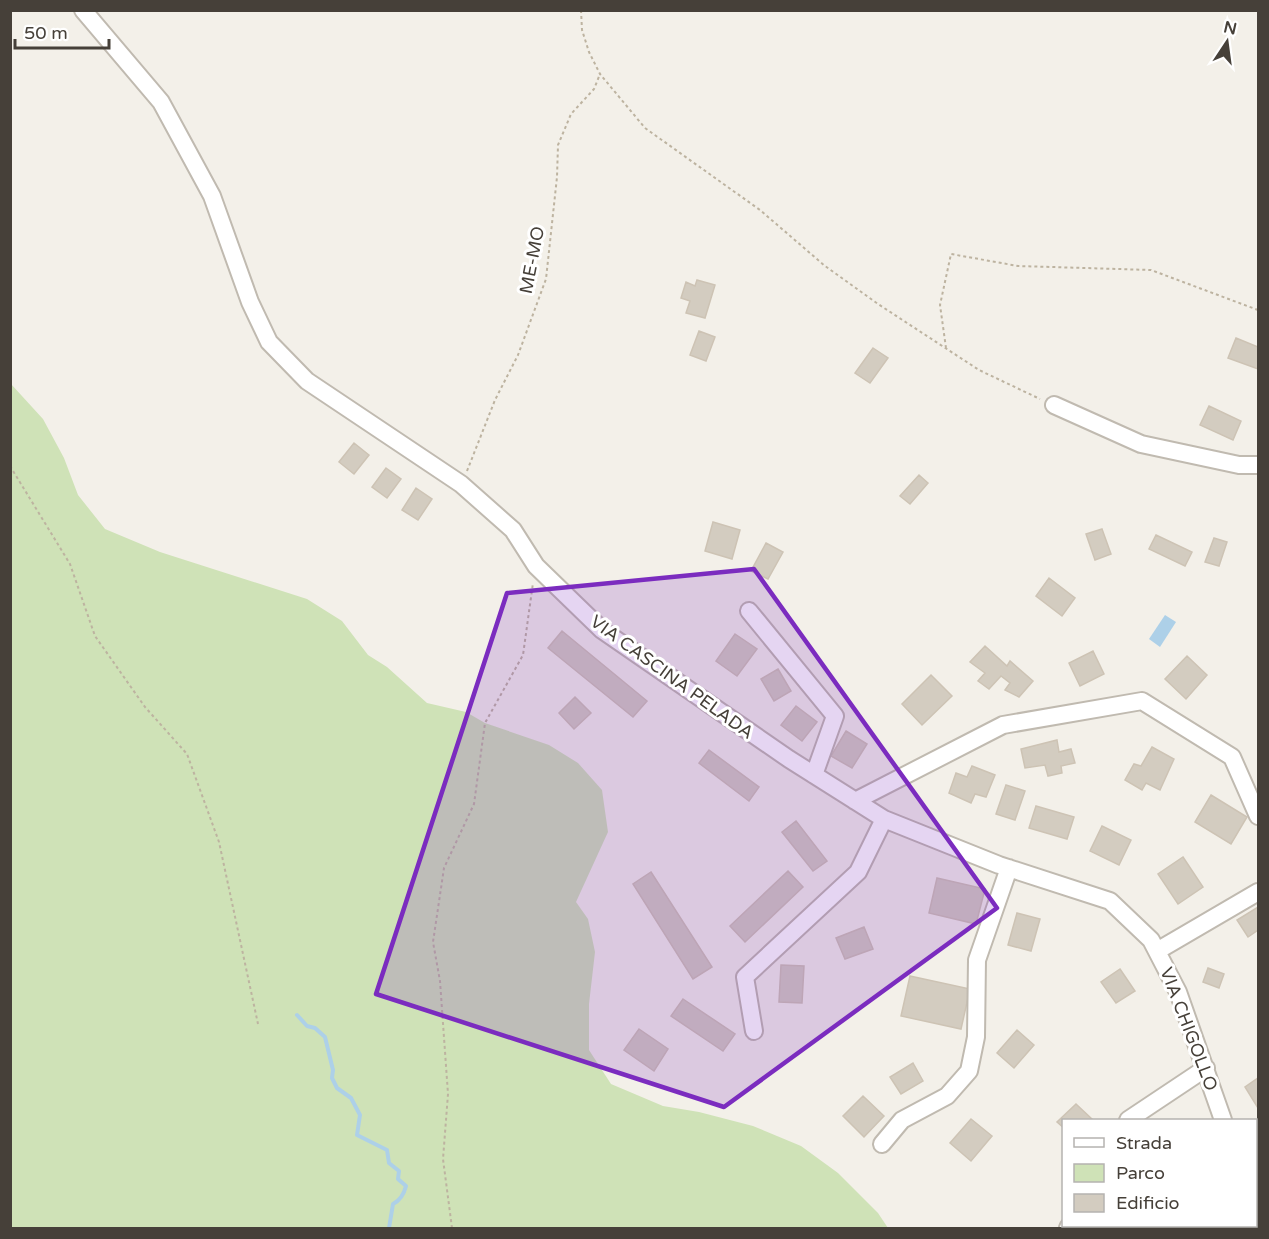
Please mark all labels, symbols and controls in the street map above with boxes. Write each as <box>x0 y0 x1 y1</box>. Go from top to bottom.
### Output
scale bar <box>15 12 110 50</box>
north arrow <box>1197 12 1257 72</box>
text: N <box>1222 17 1239 40</box>
text: 50 m <box>24 22 68 44</box>
street label: ME-MO <box>515 224 549 296</box>
street label: VIA CASCINA PELADA <box>586 610 758 744</box>
street label: VIA CHIGOLLO <box>1155 964 1223 1094</box>
legend <box>1062 1119 1257 1227</box>
text: Strada <box>1116 1132 1172 1154</box>
text: Parco <box>1116 1162 1165 1184</box>
text: Edificio <box>1116 1192 1180 1214</box>

